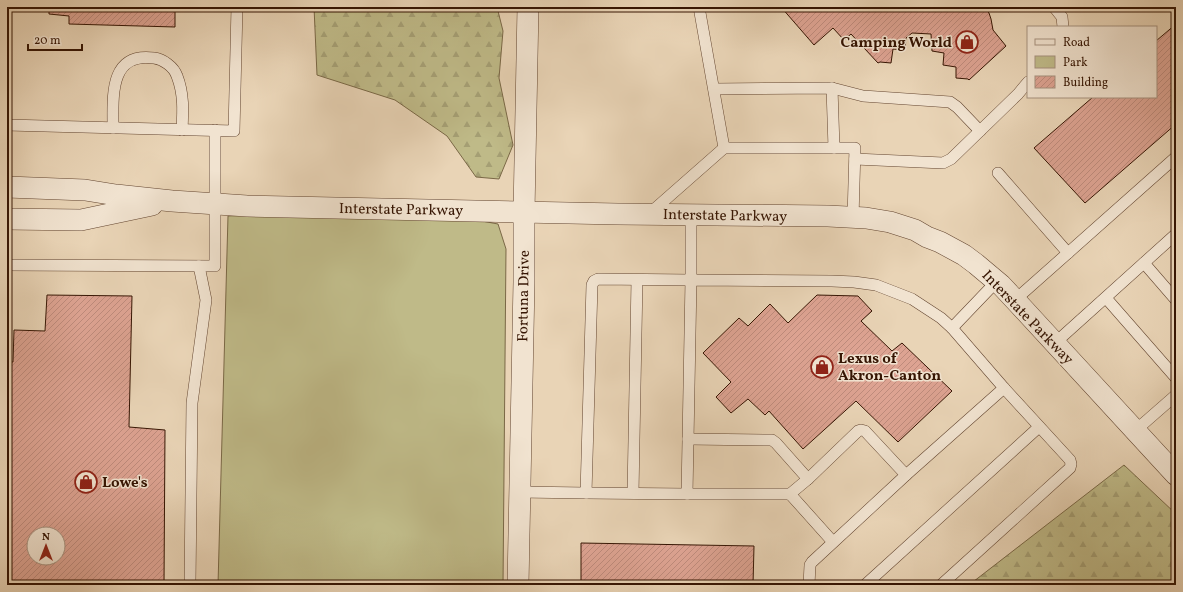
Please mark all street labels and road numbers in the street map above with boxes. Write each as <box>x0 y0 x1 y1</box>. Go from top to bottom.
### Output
street label: Interstate Parkway <box>339 199 463 222</box>
street label: Interstate Parkway <box>663 205 787 228</box>
street label: Fortuna Drive <box>513 250 536 342</box>
street label: Interstate Parkway <box>976 266 1078 370</box>

